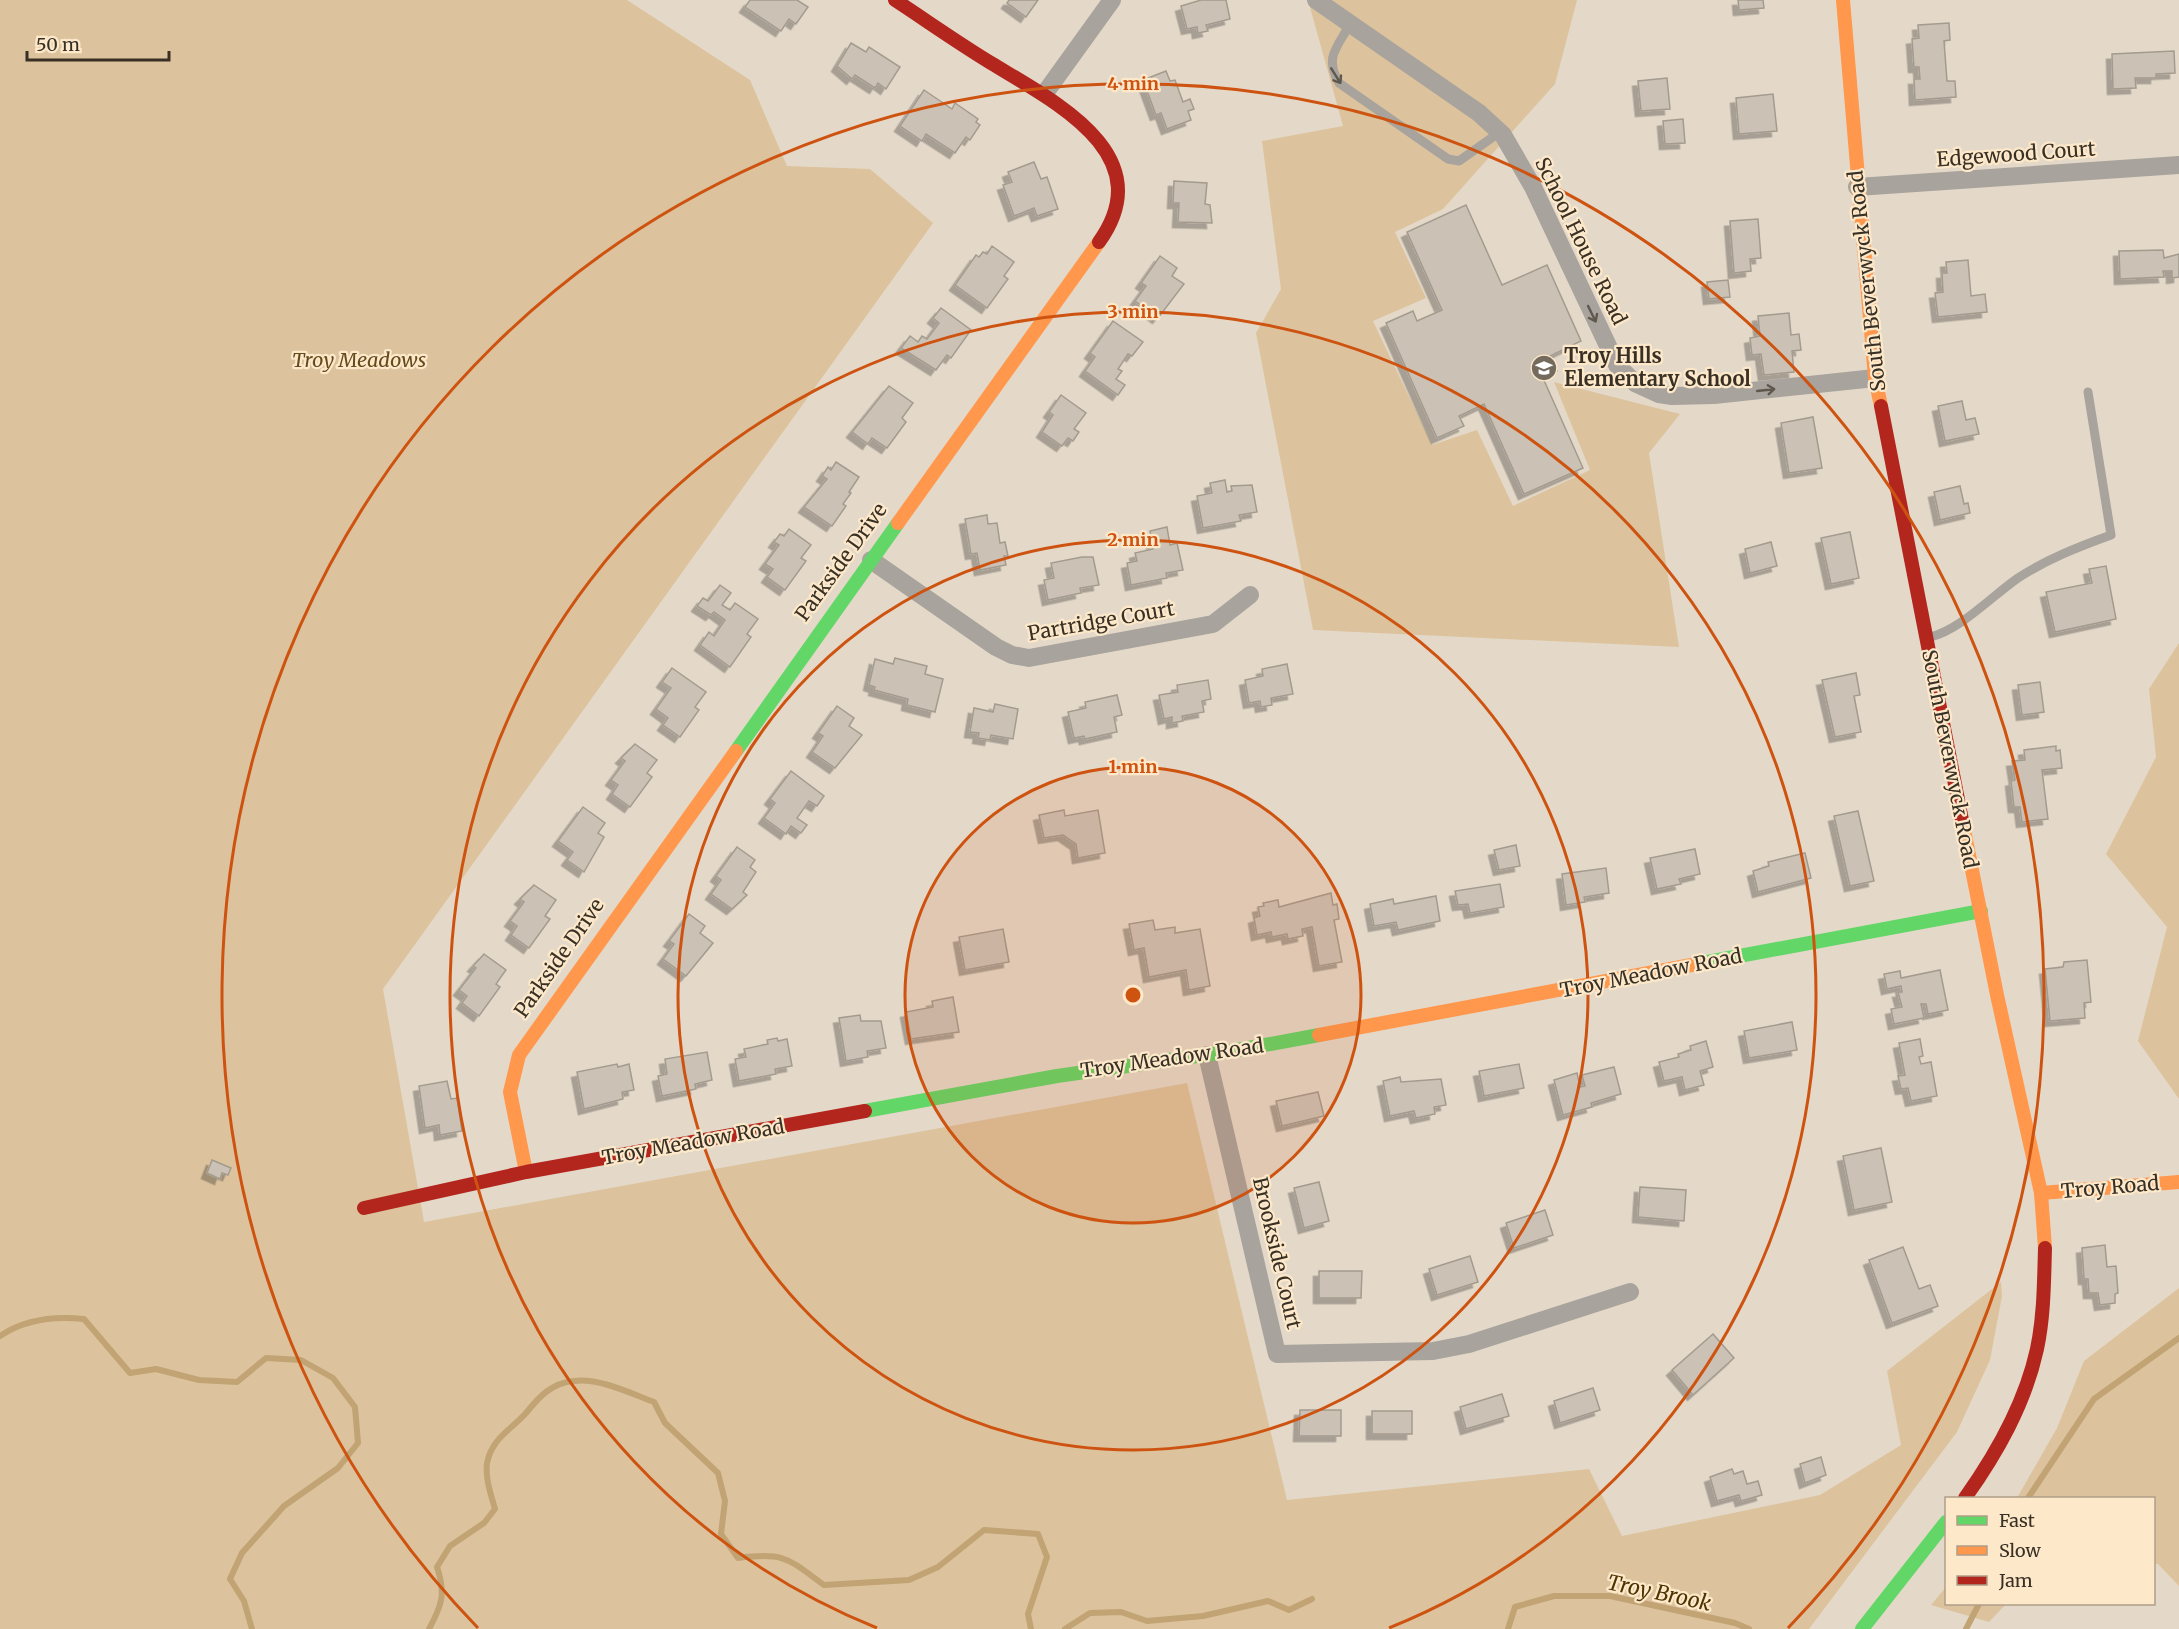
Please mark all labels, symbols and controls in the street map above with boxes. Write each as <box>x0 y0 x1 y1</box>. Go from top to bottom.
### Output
scale bar <box>27 24 170 62</box>
text: 50 m <box>36 33 80 56</box>
one-way arrow <box>1330 67 1342 84</box>
text: 4 min <box>1107 72 1159 95</box>
street label: Edgewood Court <box>1936 135 2096 172</box>
street label: School House Road <box>1530 153 1633 329</box>
street label: South Beverwyck Road <box>1842 169 1891 393</box>
text: 3 min <box>1108 300 1158 323</box>
one-way arrow <box>1587 305 1599 323</box>
place label: Troy Hills Elementary School <box>1564 343 1751 391</box>
park label: Troy Meadows <box>292 347 426 372</box>
school or university icon: Troy Hills Elementary School <box>1529 353 1559 383</box>
one-way arrow <box>1755 384 1775 395</box>
street label: Parkside Drive <box>789 498 892 626</box>
text: 2 min <box>1107 528 1159 551</box>
street label: Partridge Court <box>1026 595 1176 646</box>
street label: South Beverwyck Road <box>1917 647 1984 870</box>
text: 1 min <box>1108 755 1158 778</box>
street label: Parkside Drive <box>508 893 609 1022</box>
street label: Troy Meadow Road <box>1558 943 1744 1002</box>
centre of rings <box>1123 985 1143 1005</box>
street label: Troy Meadow Road <box>1079 1032 1265 1083</box>
street label: Troy Meadow Road <box>600 1113 786 1170</box>
street label: Troy Road <box>2060 1170 2160 1203</box>
street label: Brookside Court <box>1248 1174 1307 1331</box>
legend <box>1945 1497 2155 1605</box>
text: Fast <box>1999 1509 2035 1532</box>
text: Slow <box>1999 1539 2042 1562</box>
water label: Troy Brook <box>1605 1568 1714 1617</box>
text: Jam <box>1998 1569 2033 1592</box>

